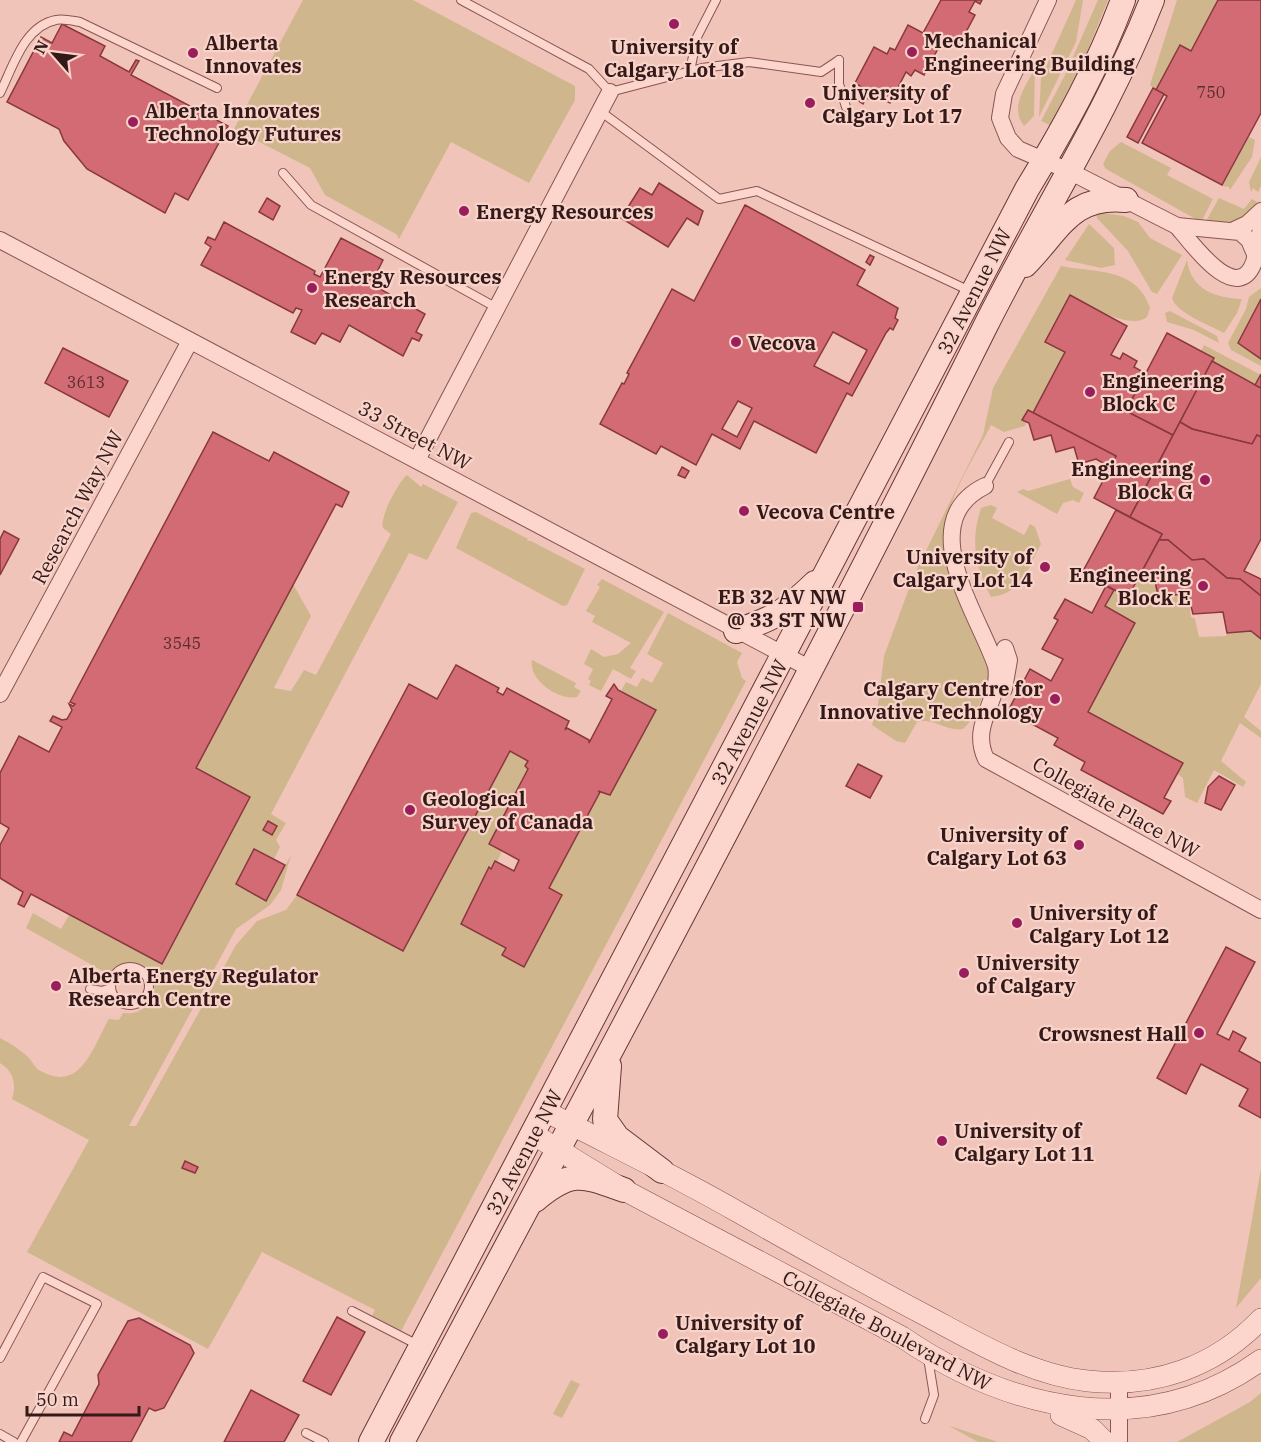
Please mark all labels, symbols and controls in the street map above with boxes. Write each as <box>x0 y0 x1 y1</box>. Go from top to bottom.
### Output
marker: University of Calgary Lot 18 <box>667 17 681 31</box>
north arrow <box>24 24 84 84</box>
place label: Mechanical Engineering Building <box>924 27 1135 77</box>
place label: Alberta Innovates <box>205 29 302 79</box>
place label: University of Calgary Lot 18 <box>604 33 744 83</box>
text: N <box>29 37 53 57</box>
marker: Mechanical Engineering Building <box>905 45 919 59</box>
marker: Alberta Innovates <box>186 46 200 60</box>
place label: University of Calgary Lot 17 <box>822 79 963 129</box>
house number: 750 <box>1197 82 1225 102</box>
marker: University of Calgary Lot 17 <box>803 96 817 110</box>
place label: Alberta Innovates Technology Futures <box>145 97 341 147</box>
marker: Alberta Innovates Technology Futures <box>126 115 140 129</box>
place label: Energy Resources <box>476 198 654 225</box>
marker: Energy Resources <box>457 204 471 218</box>
street label: 32 Avenue NW <box>931 223 1017 359</box>
place label: Energy Resources Research <box>324 263 502 313</box>
marker: Energy Resources Research <box>305 281 319 295</box>
place label: Vecova <box>748 329 816 356</box>
marker: Vecova <box>729 335 743 349</box>
place label: Engineering Block C <box>1102 367 1224 417</box>
house number: 3613 <box>67 372 105 392</box>
marker: Engineering Block C <box>1083 385 1097 399</box>
street label: 33 Street NW <box>354 394 476 476</box>
street label: Research Way NW <box>25 425 129 589</box>
place label: Engineering Block G <box>1071 455 1193 505</box>
marker: Engineering Block G <box>1198 473 1212 487</box>
place label: Vecova Centre <box>756 498 895 525</box>
marker: Vecova Centre <box>737 504 751 518</box>
place label: University of Calgary Lot 14 <box>892 543 1035 593</box>
marker: University of Calgary Lot 14 <box>1038 560 1052 574</box>
place label: Engineering Block E <box>1069 561 1191 611</box>
marker: Engineering Block E <box>1196 579 1210 593</box>
place label: EB 32 AV NW @ 33 ST NW <box>718 583 846 633</box>
marker: EB 32 AV NW @ 33 ST NW <box>851 600 865 614</box>
house number: 3545 <box>163 633 201 653</box>
street label: 32 Avenue NW <box>705 655 793 789</box>
place label: Calgary Centre for Innovative Technology <box>819 675 1044 725</box>
marker: Calgary Centre for Innovative Technology <box>1048 692 1062 706</box>
street label: Collegiate Place NW <box>1028 750 1204 864</box>
place label: Geological Survey of Canada <box>422 785 593 835</box>
marker: Geological Survey of Canada <box>403 803 417 817</box>
place label: University of Calgary Lot 63 <box>926 821 1069 871</box>
marker: University of Calgary Lot 63 <box>1072 838 1086 852</box>
place label: University of Calgary Lot 12 <box>1029 899 1170 949</box>
marker: University of Calgary Lot 12 <box>1010 916 1024 930</box>
place label: University of Calgary <box>976 949 1080 999</box>
place label: Alberta Energy Regulator Research Centre <box>68 962 319 1012</box>
marker: University of Calgary <box>957 966 971 980</box>
marker: Alberta Energy Regulator Research Centre <box>49 979 63 993</box>
place label: Crowsnest Hall <box>1038 1020 1187 1047</box>
marker: Crowsnest Hall <box>1192 1026 1206 1040</box>
street label: 32 Avenue NW <box>480 1085 568 1219</box>
place label: University of Calgary Lot 11 <box>954 1117 1095 1167</box>
marker: University of Calgary Lot 11 <box>935 1134 949 1148</box>
street label: Collegiate Boulevard NW <box>778 1263 996 1397</box>
place label: University of Calgary Lot 10 <box>675 1309 816 1359</box>
marker: University of Calgary Lot 10 <box>656 1327 670 1341</box>
scale bar <box>27 1379 140 1417</box>
text: 50 m <box>36 1388 79 1411</box>

